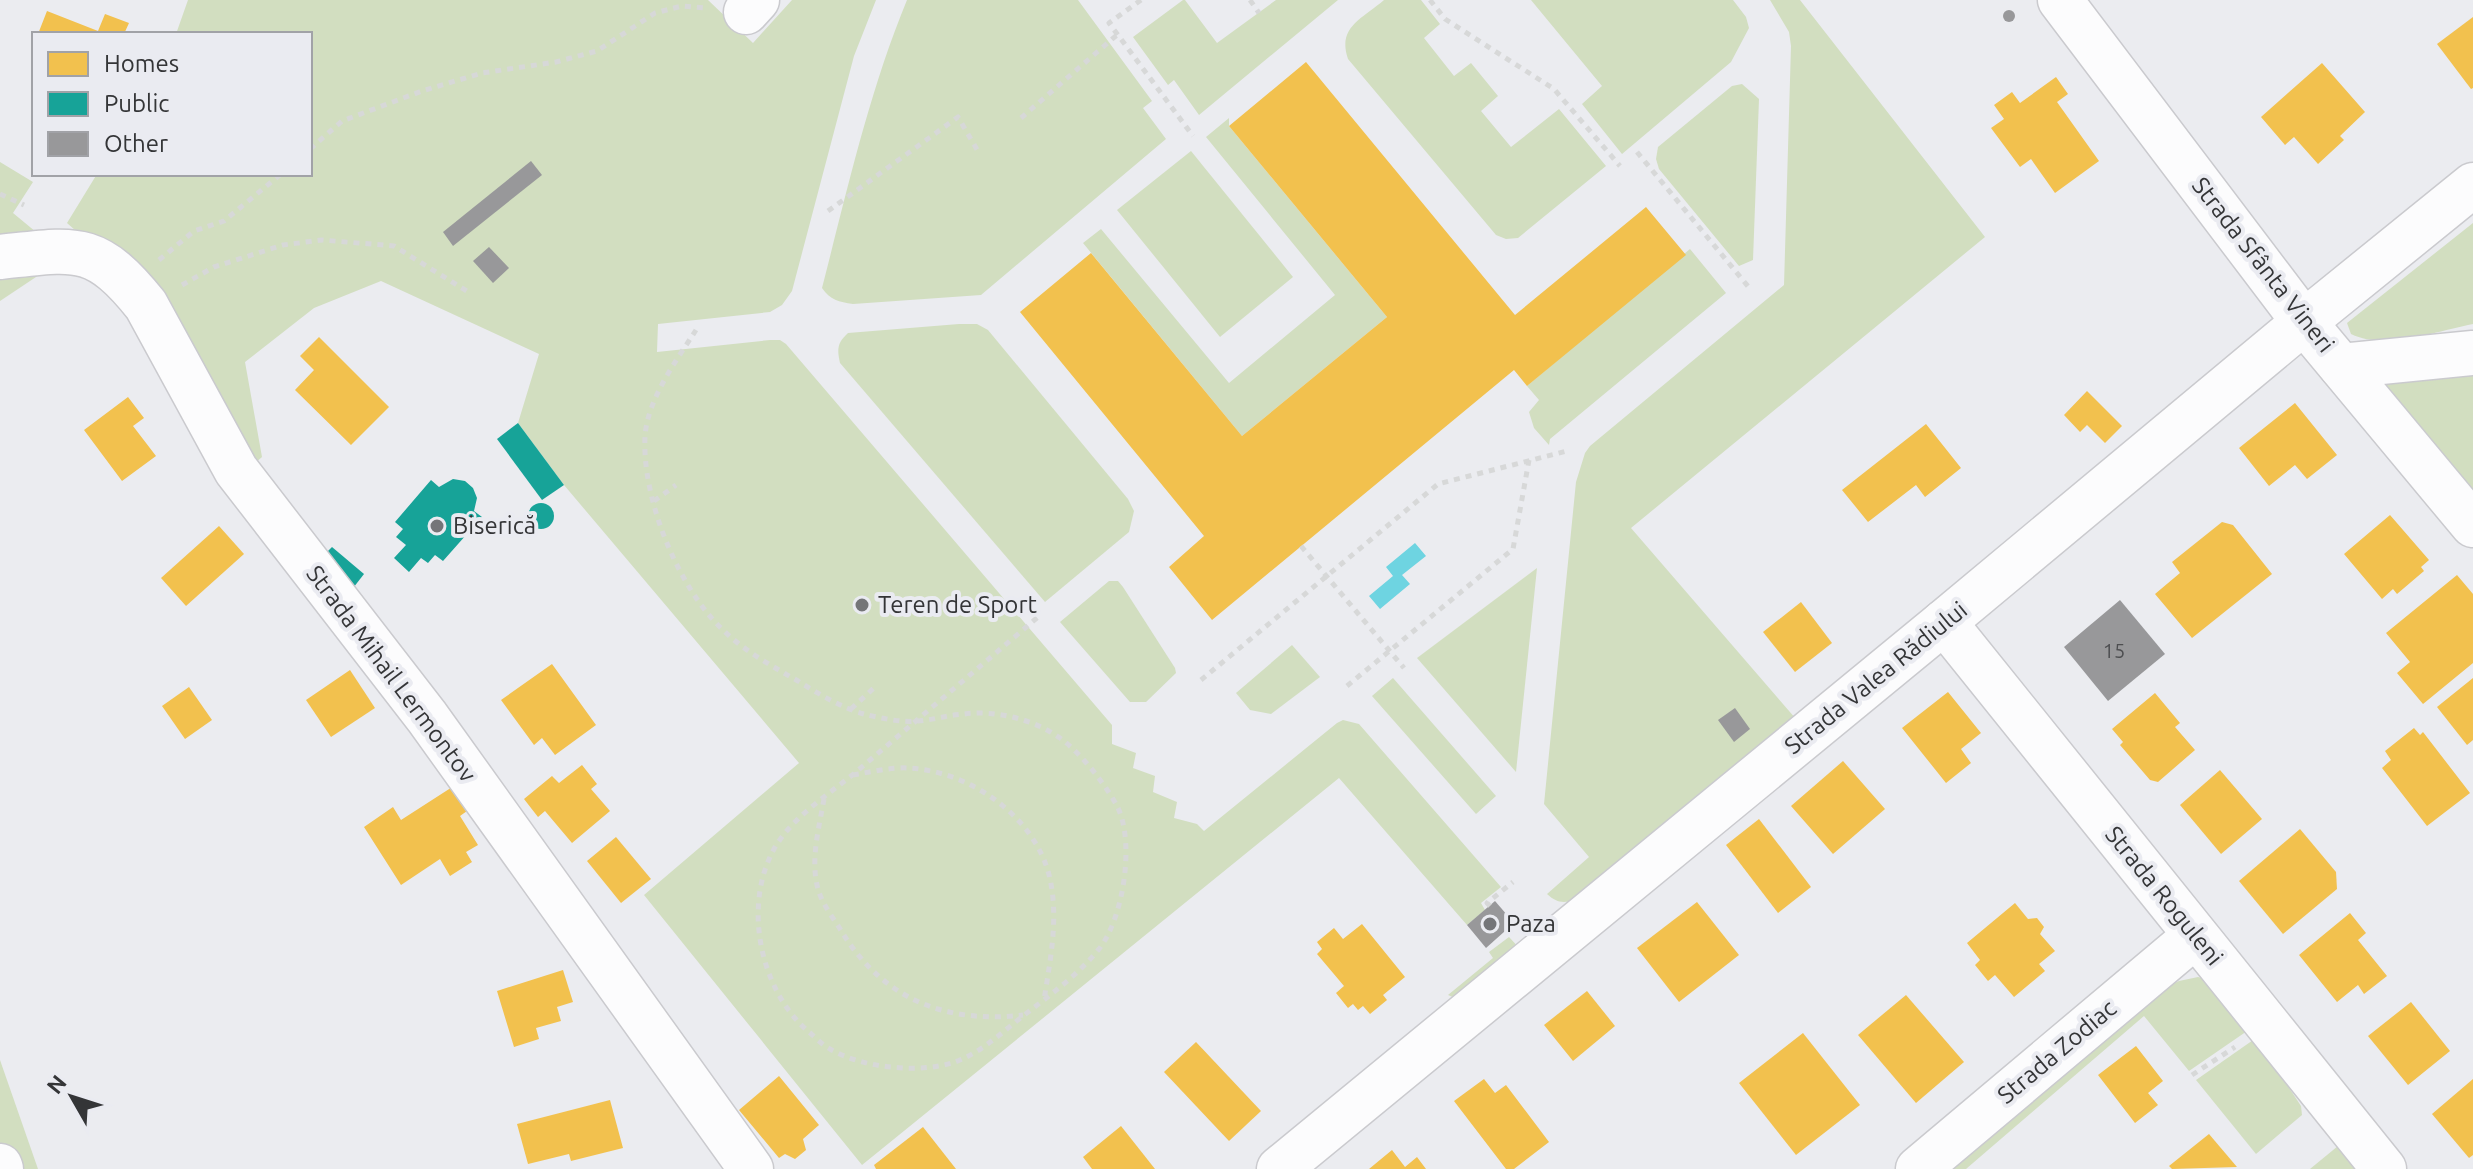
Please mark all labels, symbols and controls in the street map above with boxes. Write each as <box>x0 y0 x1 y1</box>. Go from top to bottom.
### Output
legend <box>32 32 312 176</box>
text: Homes <box>104 50 179 77</box>
text: Public <box>104 90 169 117</box>
text: Other <box>104 130 168 157</box>
street label: Strada Sfânta Vineri <box>2187 172 2340 357</box>
place label: Biserică <box>453 512 536 539</box>
marker: Biserică <box>428 517 446 535</box>
street label: Strada Mihail Lermontov <box>301 560 482 787</box>
place label: Teren de Sport <box>878 591 1037 618</box>
marker: Teren de Sport <box>853 596 871 614</box>
street label: Strada Valea Rădiului <box>1779 596 1972 759</box>
house number: 15 <box>2103 639 2125 662</box>
street label: Strada Roguleni <box>2100 821 2229 971</box>
place label: Paza <box>1506 910 1556 937</box>
marker: Paza <box>1481 915 1499 933</box>
street label: Strada Zodiac <box>1992 994 2121 1109</box>
north arrow <box>32 1057 112 1137</box>
text: N <box>41 1070 71 1098</box>

